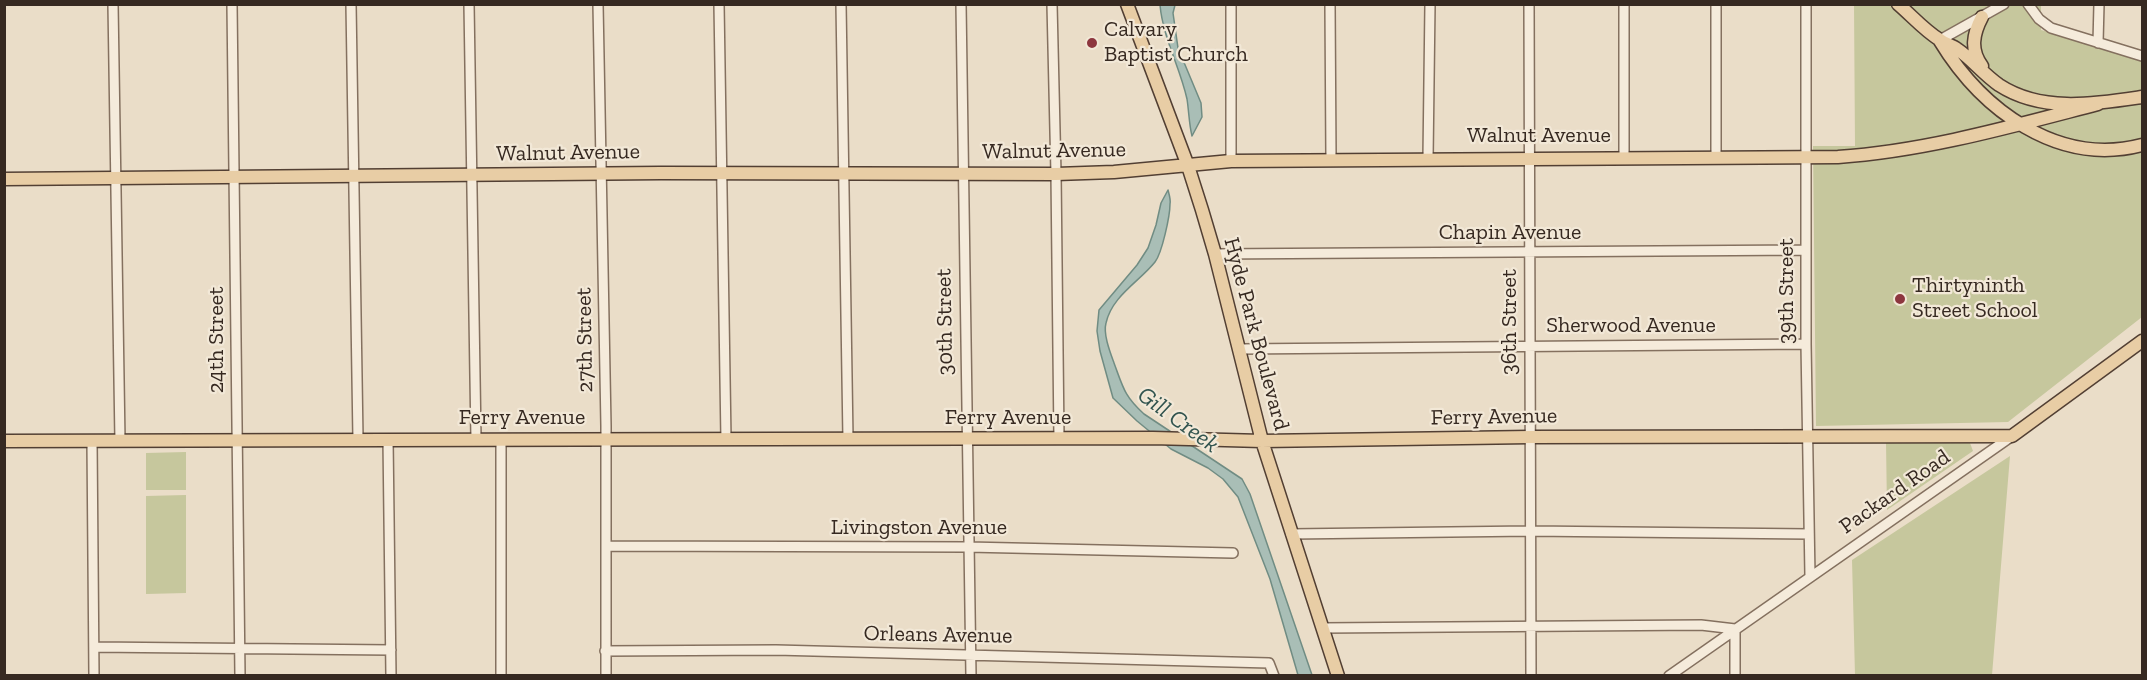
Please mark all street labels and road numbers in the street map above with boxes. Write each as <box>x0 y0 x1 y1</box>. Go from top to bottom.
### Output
street label: Walnut Avenue <box>1467 123 1611 149</box>
street label: Walnut Avenue <box>982 137 1126 165</box>
street label: Walnut Avenue <box>496 139 640 167</box>
street label: Chapin Avenue <box>1439 220 1581 246</box>
street label: Hyde Park Boulevard <box>1218 235 1294 433</box>
street label: 39th Street <box>1774 238 1800 344</box>
street label: 30th Street <box>931 268 959 376</box>
street label: 36th Street <box>1497 269 1523 375</box>
street label: 24th Street <box>204 287 230 393</box>
street label: 27th Street <box>571 287 599 393</box>
street label: Sherwood Avenue <box>1546 313 1716 339</box>
street label: Ferry Avenue <box>1430 403 1558 431</box>
street label: Ferry Avenue <box>459 405 585 431</box>
street label: Ferry Avenue <box>945 405 1071 431</box>
street label: Packard Road <box>1835 444 1955 540</box>
street label: Livingston Avenue <box>831 515 1007 541</box>
street label: Orleans Avenue <box>863 621 1013 649</box>

